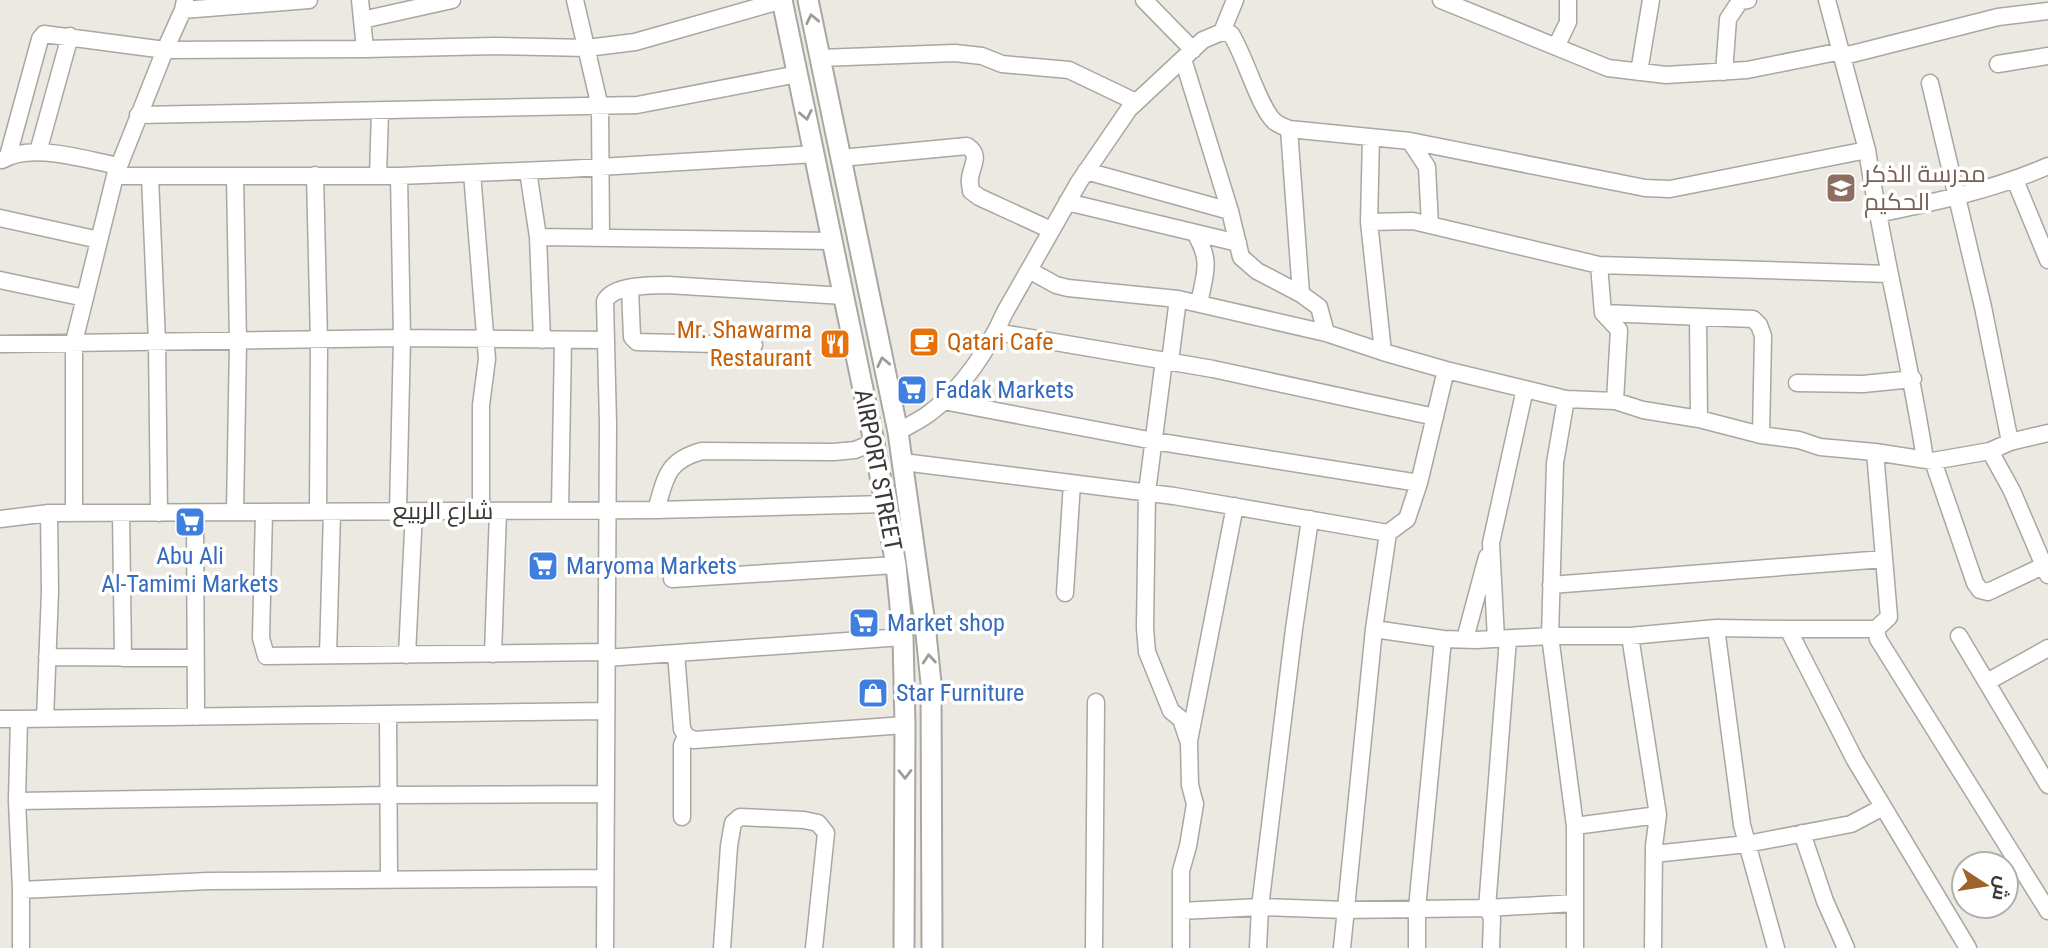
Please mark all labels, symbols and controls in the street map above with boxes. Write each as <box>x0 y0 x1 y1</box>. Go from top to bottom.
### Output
one-way arrow <box>806 13 821 25</box>
one-way arrow <box>798 109 813 121</box>
place label: مدرسة الذكر الحكيم <box>1862 160 1986 218</box>
school or university icon: مدرسة الذكر الحكيم <box>1824 171 1858 205</box>
place label: Mr. Shawarma Restaurant <box>677 316 812 372</box>
cafe icon: Qatari Cafe <box>907 325 941 359</box>
restaurant icon: Mr. Shawarma Restaurant <box>818 327 852 361</box>
place label: Qatari Cafe <box>947 328 1054 356</box>
one-way arrow <box>877 356 892 368</box>
supermarket icon: Fadak Markets <box>895 373 929 407</box>
place label: Fadak Markets <box>935 376 1074 404</box>
street label: AIRPORT STREET <box>849 387 907 553</box>
street label: شارع الربيع <box>393 497 493 527</box>
supermarket icon: Abu Ali Al-Tamimi Markets <box>173 505 207 539</box>
place label: Abu Ali Al-Tamimi Markets <box>101 542 279 598</box>
supermarket icon: Maryoma Markets <box>526 549 560 583</box>
place label: Maryoma Markets <box>566 552 737 580</box>
supermarket icon: Market shop <box>847 606 881 640</box>
place label: Market shop <box>887 609 1005 637</box>
one-way arrow <box>921 654 936 665</box>
shop icon: Star Furniture <box>856 676 890 710</box>
place label: Star Furniture <box>896 679 1024 707</box>
one-way arrow <box>897 769 913 780</box>
north arrow <box>1950 850 2020 920</box>
text: ش <box>1987 874 2015 903</box>

